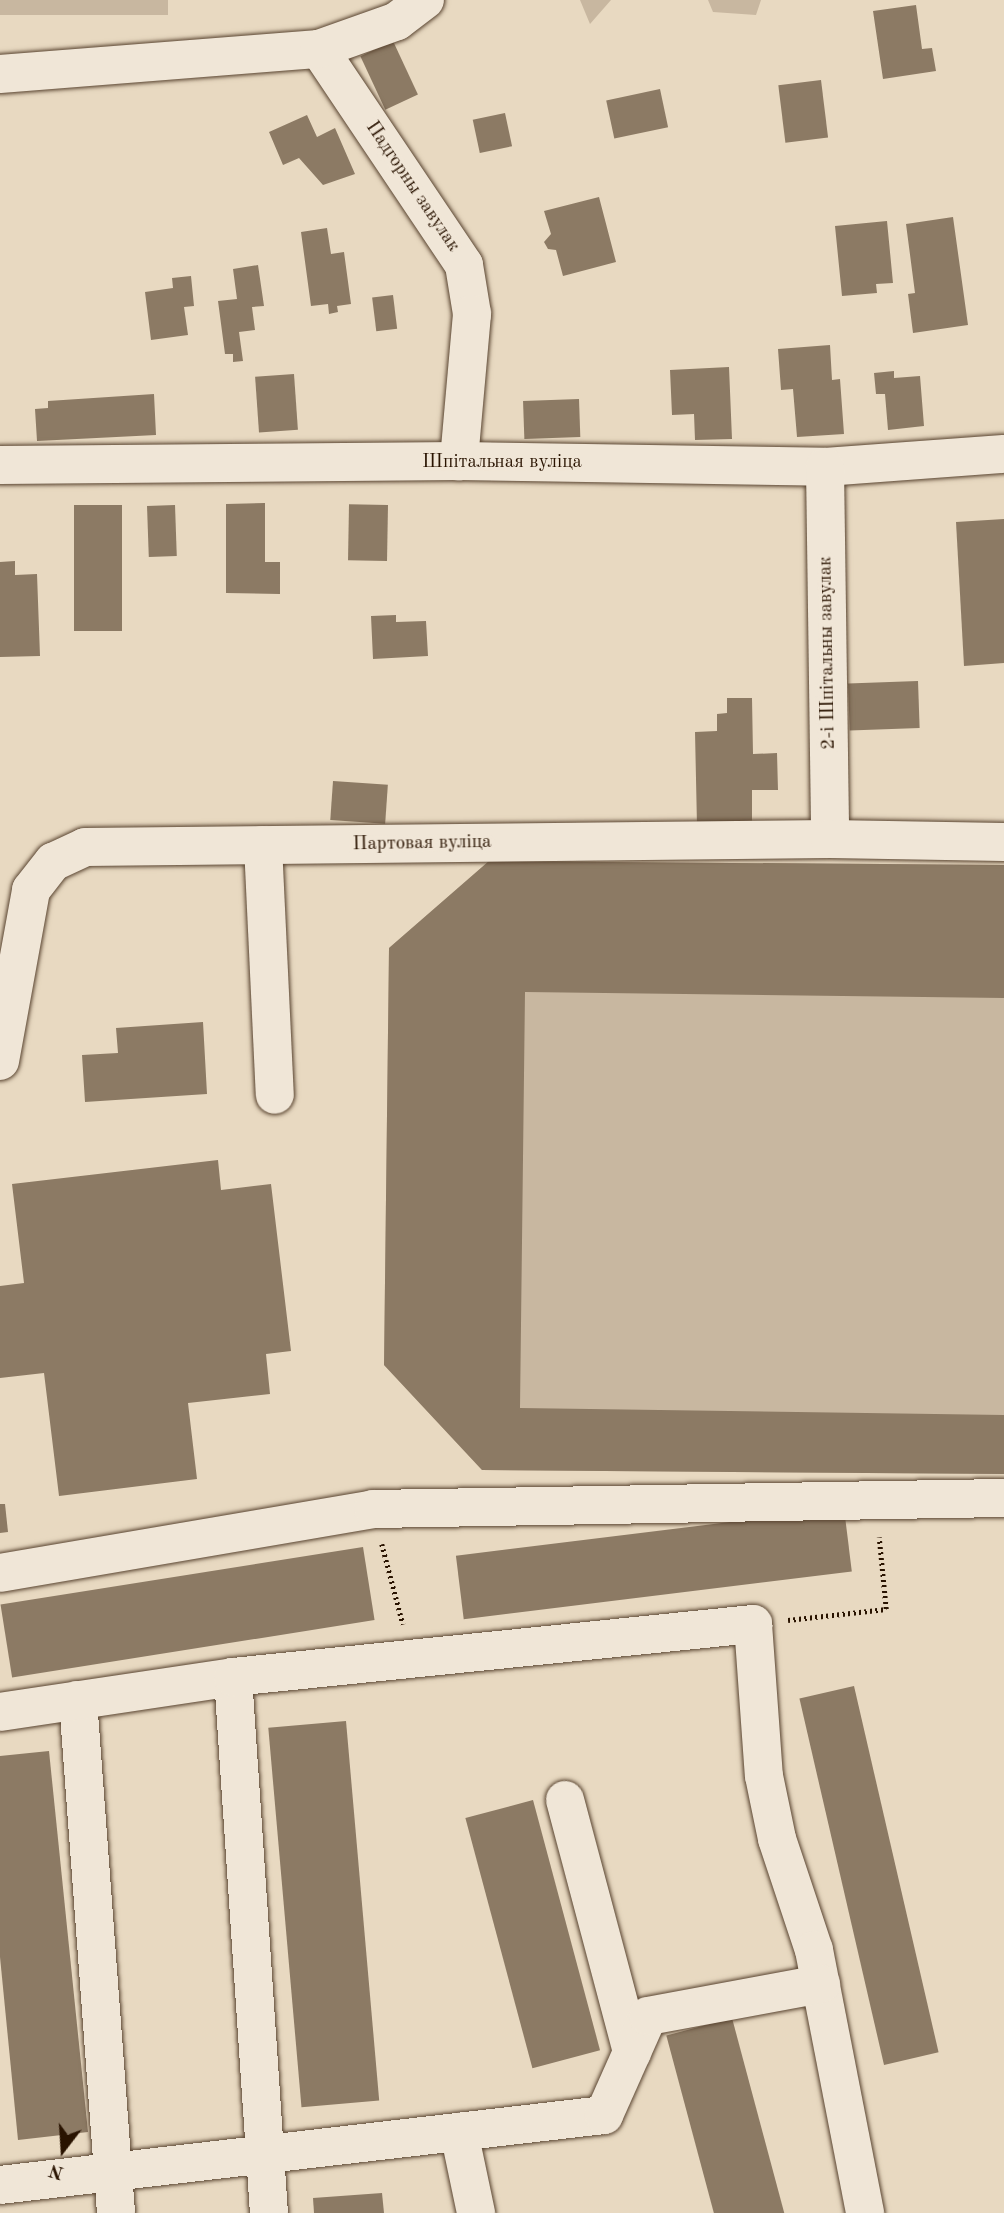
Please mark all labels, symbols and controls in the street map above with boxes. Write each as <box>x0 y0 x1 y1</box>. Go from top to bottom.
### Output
street label: Падгорны завулак <box>360 117 464 257</box>
street label: Шпітальная вуліца <box>422 452 582 474</box>
street label: 2-і Шпітальны завулак <box>815 556 841 750</box>
street label: Партовая вуліца <box>352 831 492 857</box>
north arrow <box>28 2115 98 2185</box>
text: N <box>47 2159 66 2182</box>

